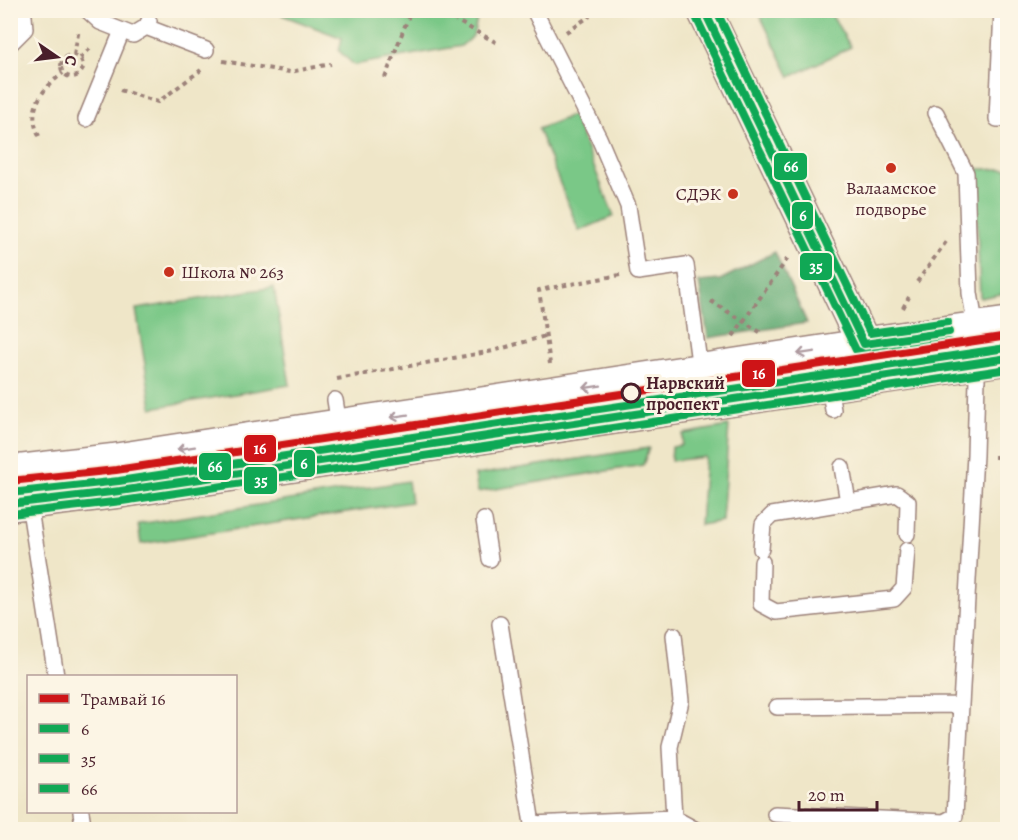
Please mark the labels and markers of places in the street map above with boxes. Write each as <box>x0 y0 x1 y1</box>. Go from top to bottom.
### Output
marker: Валаамское подворье <box>884 161 898 175</box>
place label: Валаамское подворье <box>846 176 936 221</box>
place label: СДЭК <box>676 182 722 206</box>
marker: СДЭК <box>726 187 740 201</box>
place label: Школа № 263 <box>181 260 284 284</box>
marker: Школа № 263 <box>162 265 176 279</box>
place label: Нарвский проспект <box>646 371 725 416</box>
marker: Нарвский проспект <box>621 383 641 403</box>

